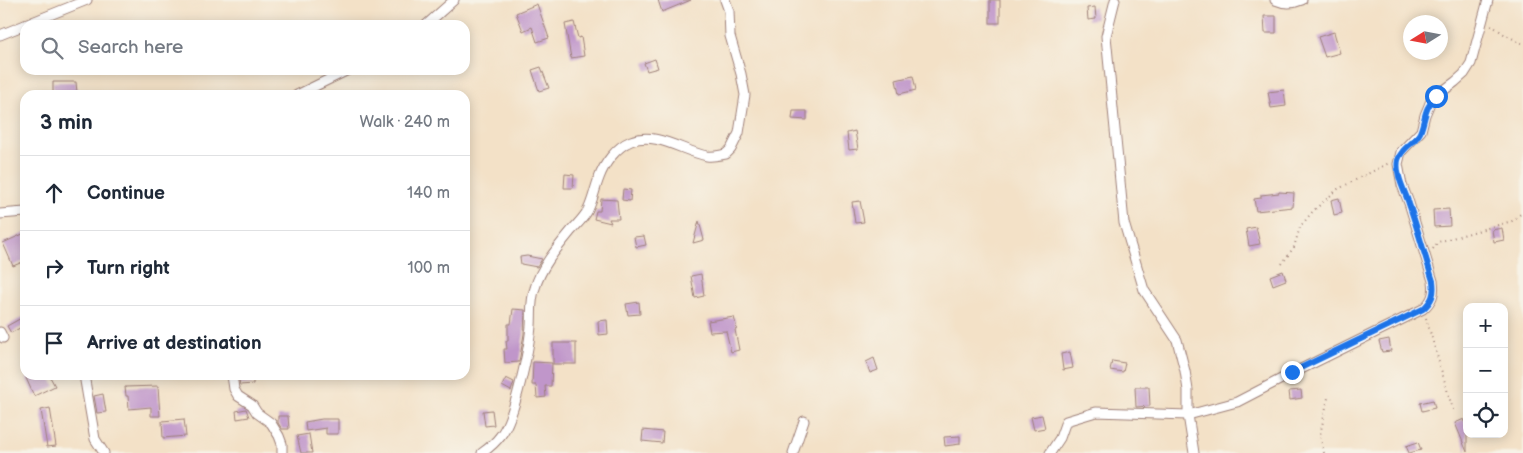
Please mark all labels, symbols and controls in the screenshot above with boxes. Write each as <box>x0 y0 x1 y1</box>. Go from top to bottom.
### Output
north arrow <box>1403 15 1448 60</box>
search box <box>20 20 470 75</box>
icon: search <box>38 34 66 62</box>
text: Search here <box>78 36 183 59</box>
route start <box>1425 85 1448 108</box>
text: 3 min <box>40 110 93 135</box>
text: Walk · 240 m <box>360 113 450 132</box>
icon: ahead <box>40 179 68 207</box>
text: Continue <box>87 182 165 205</box>
text: 140 m <box>407 184 450 203</box>
icon: right <box>40 254 68 282</box>
text: Turn right <box>87 257 170 280</box>
text: 100 m <box>407 259 450 278</box>
map controls <box>1463 303 1508 438</box>
button: + <box>1463 303 1508 348</box>
icon: arrive <box>40 329 68 357</box>
text: Arrive at destination <box>87 332 262 355</box>
button: − <box>1463 348 1508 393</box>
route end <box>1281 361 1304 384</box>
button: locate <box>1463 393 1508 438</box>

